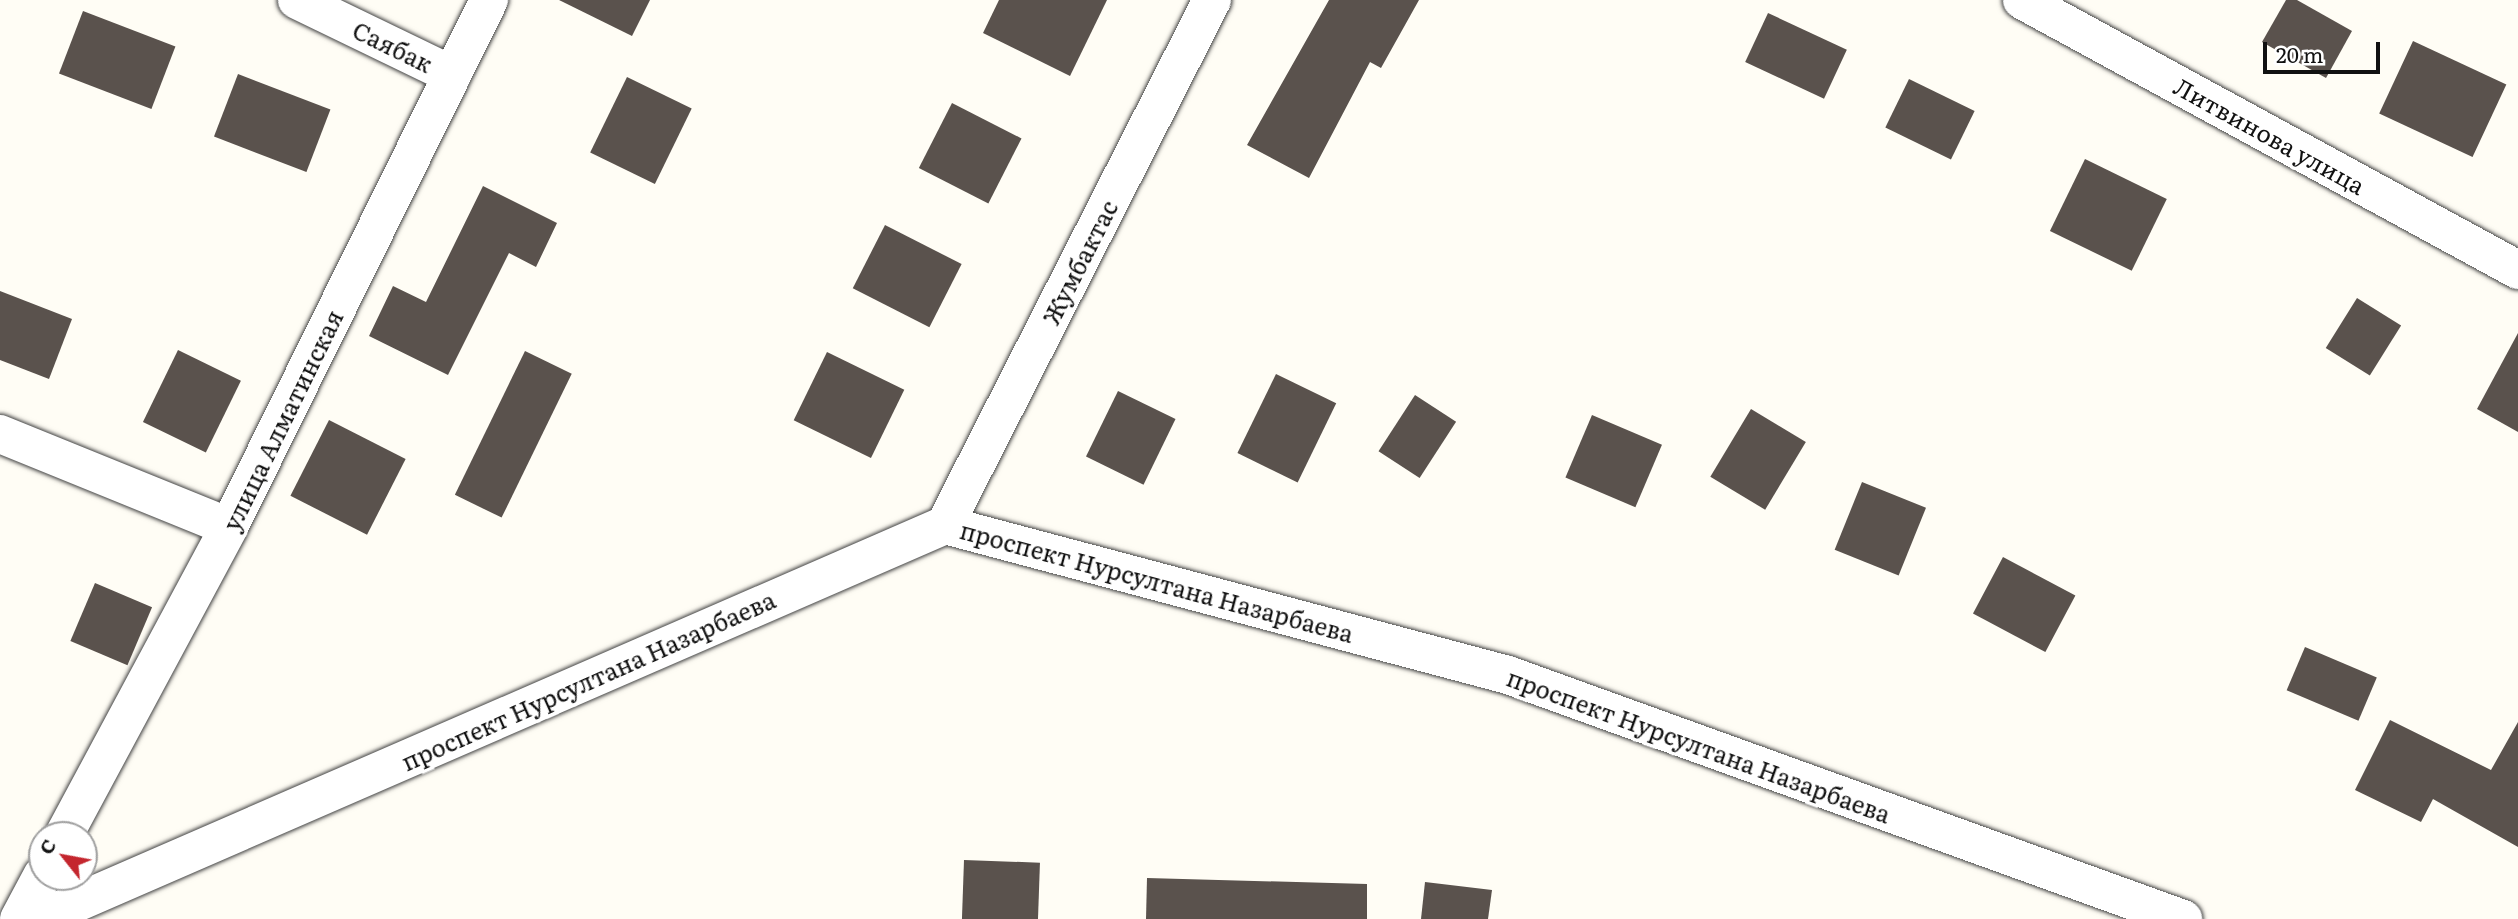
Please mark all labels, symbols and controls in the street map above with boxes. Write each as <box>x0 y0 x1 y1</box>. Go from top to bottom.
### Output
street label: Саябак <box>348 14 438 78</box>
scale bar <box>2266 28 2383 72</box>
text: 20 m <box>2276 38 2323 69</box>
street label: Литвинова улица <box>2170 71 2370 199</box>
street label: Жумбактас <box>1035 195 1123 329</box>
street label: улица Алматинская <box>216 305 348 535</box>
street label: проспект Нурсултана Назарбаева <box>957 515 1357 647</box>
street label: проспект Нурсултана Назарбаева <box>397 584 779 776</box>
street label: проспект Нурсултана Назарбаева <box>1503 662 1895 828</box>
north arrow <box>28 821 98 891</box>
text: С <box>31 833 62 859</box>

